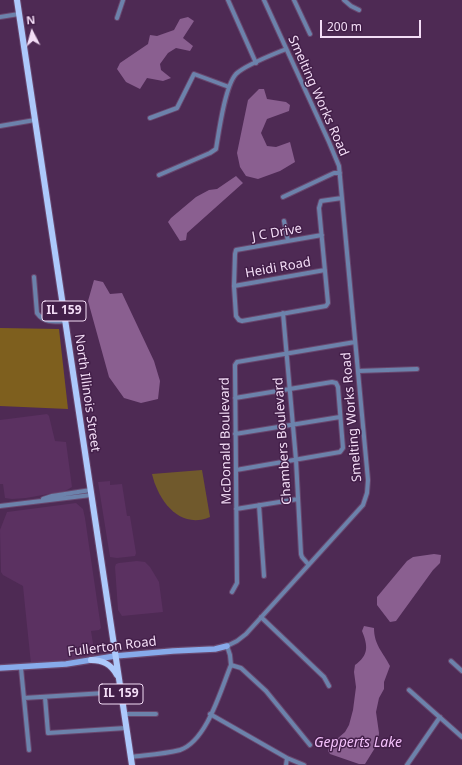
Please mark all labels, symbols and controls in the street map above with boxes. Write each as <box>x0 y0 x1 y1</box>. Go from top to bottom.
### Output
north arrow <box>12 12 52 52</box>
text: N <box>25 12 36 27</box>
scale bar <box>322 12 423 38</box>
text: 200 m <box>327 18 362 35</box>
street label: Smelting Works Road <box>284 33 352 159</box>
street label: J C Drive <box>251 221 303 245</box>
street label: Heidi Road <box>244 255 312 281</box>
road number: IL 159 <box>42 301 86 321</box>
street label: North Illinois Street <box>71 333 103 453</box>
street label: Smelting Works Road <box>339 351 365 483</box>
street label: McDonald Boulevard <box>217 377 235 505</box>
street label: Chambers Boulevard <box>271 377 295 505</box>
street label: Fullerton Road <box>67 634 157 660</box>
road number: IL 159 <box>99 684 143 704</box>
water label: Gepperts Lake <box>314 735 402 751</box>

